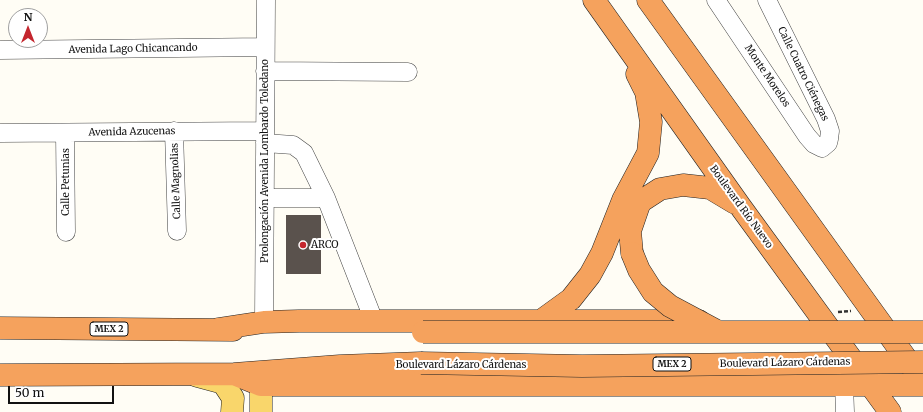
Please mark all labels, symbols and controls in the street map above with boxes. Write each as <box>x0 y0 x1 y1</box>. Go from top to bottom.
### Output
north arrow <box>8 8 48 48</box>
text: N <box>24 10 32 24</box>
street label: Calle Cuatro Ciénegas <box>775 25 831 123</box>
street label: Avenida Lago Chicancando <box>68 42 198 56</box>
street label: Monte Morelos <box>742 43 792 109</box>
street label: Prolongación Avenida Lombardo Toledano <box>259 59 271 263</box>
street label: Avenida Azucenas <box>88 125 176 139</box>
street label: Calle Magnolias <box>169 143 183 219</box>
street label: Calle Petunias <box>60 148 72 216</box>
street label: Boulevard Río Nuevo <box>707 163 775 251</box>
place label: ARCO <box>311 239 339 251</box>
marker: ARCO <box>298 240 308 250</box>
road number: MEX 2 <box>90 322 128 336</box>
street label: Boulevard Lázaro Cárdenas <box>720 356 850 370</box>
road number: MEX 2 <box>653 357 691 371</box>
street label: Boulevard Lázaro Cárdenas <box>396 359 526 371</box>
scale bar <box>10 378 116 404</box>
text: 50 m <box>15 385 44 400</box>

